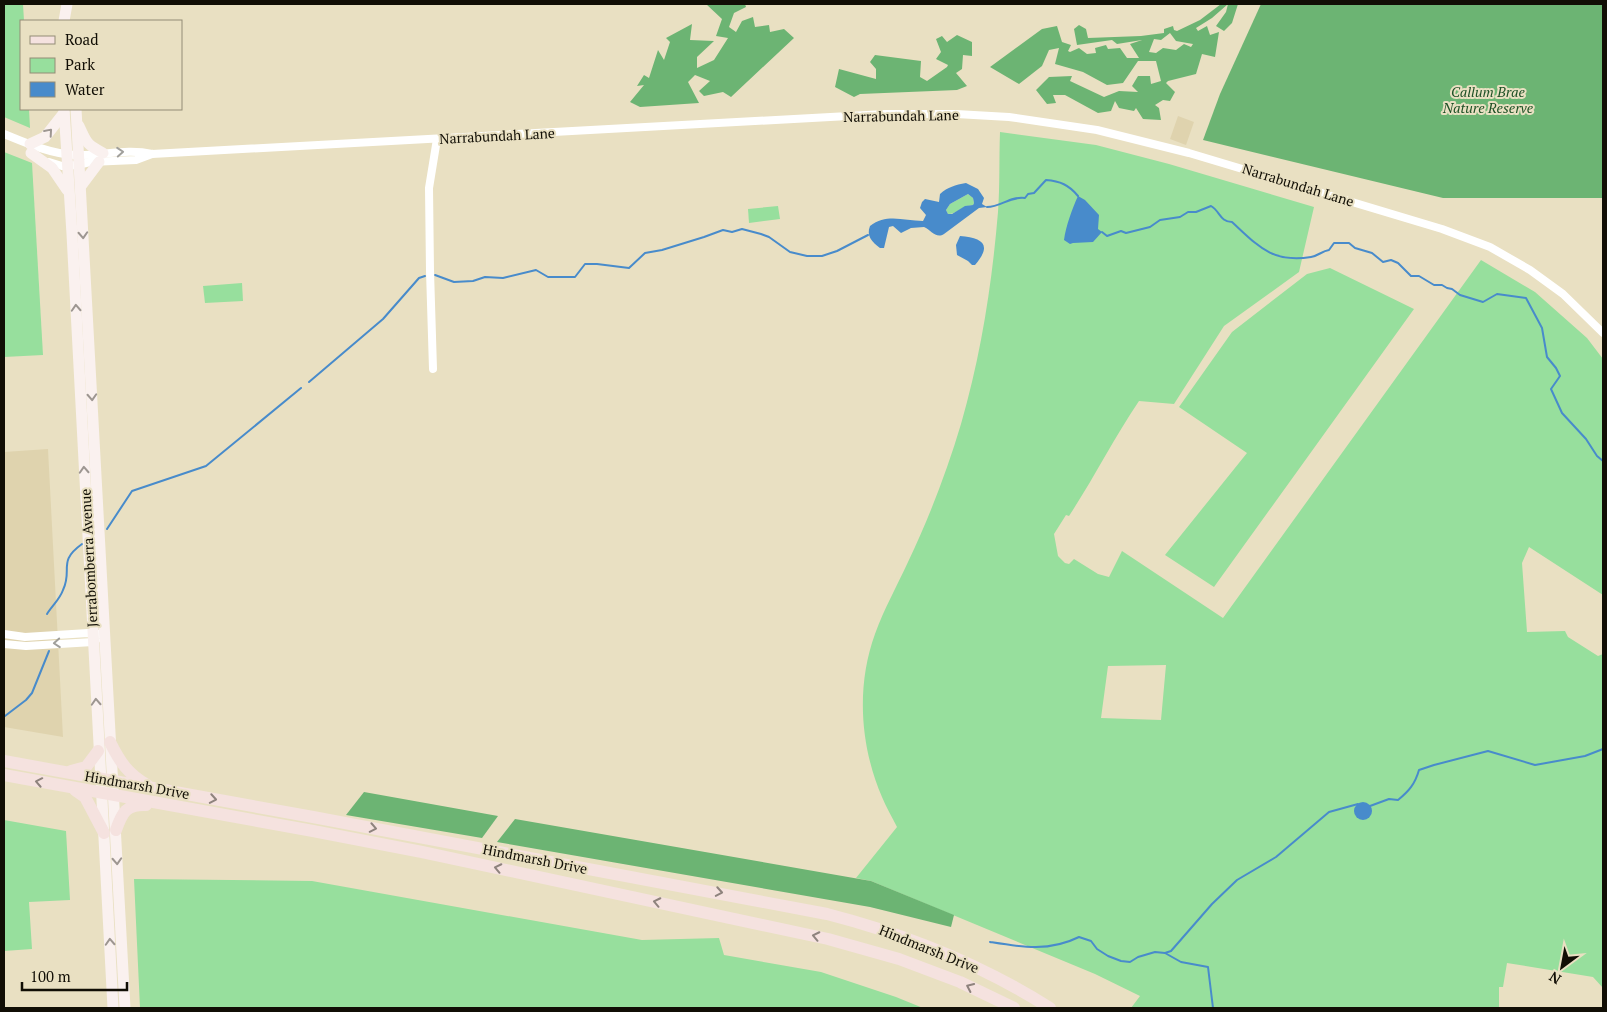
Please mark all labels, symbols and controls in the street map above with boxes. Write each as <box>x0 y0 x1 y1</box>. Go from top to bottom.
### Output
legend <box>20 20 182 110</box>
text: Road <box>65 29 98 49</box>
text: Park <box>65 54 95 74</box>
text: Water <box>65 79 105 99</box>
park label: Callum Brae Nature Reserve <box>1442 82 1534 117</box>
street label: Narrabundah Lane <box>843 105 959 126</box>
street label: Narrabundah Lane <box>439 123 555 148</box>
one-way arrow <box>43 128 52 137</box>
one-way arrow <box>117 147 125 158</box>
street label: Narrabundah Lane <box>1240 159 1356 211</box>
one-way arrow <box>78 231 89 239</box>
one-way arrow <box>70 303 81 311</box>
one-way arrow <box>86 393 97 401</box>
one-way arrow <box>79 466 89 474</box>
street label: Jerrabomberra Avenue <box>75 488 102 628</box>
one-way arrow <box>53 638 61 649</box>
one-way arrow <box>90 698 101 706</box>
street label: Hindmarsh Drive <box>83 766 191 803</box>
one-way arrow <box>34 777 43 787</box>
one-way arrow <box>208 794 217 804</box>
one-way arrow <box>368 822 377 833</box>
street label: Hindmarsh Drive <box>481 839 589 878</box>
one-way arrow <box>112 858 123 866</box>
one-way arrow <box>494 863 503 874</box>
one-way arrow <box>715 887 724 897</box>
one-way arrow <box>653 897 662 908</box>
street label: Hindmarsh Drive <box>876 920 982 977</box>
one-way arrow <box>812 931 821 942</box>
one-way arrow <box>104 938 115 946</box>
north arrow <box>1537 942 1587 992</box>
scale bar <box>22 960 128 992</box>
text: 100 m <box>30 966 71 986</box>
text: N <box>1545 967 1564 989</box>
one-way arrow <box>966 983 975 993</box>

